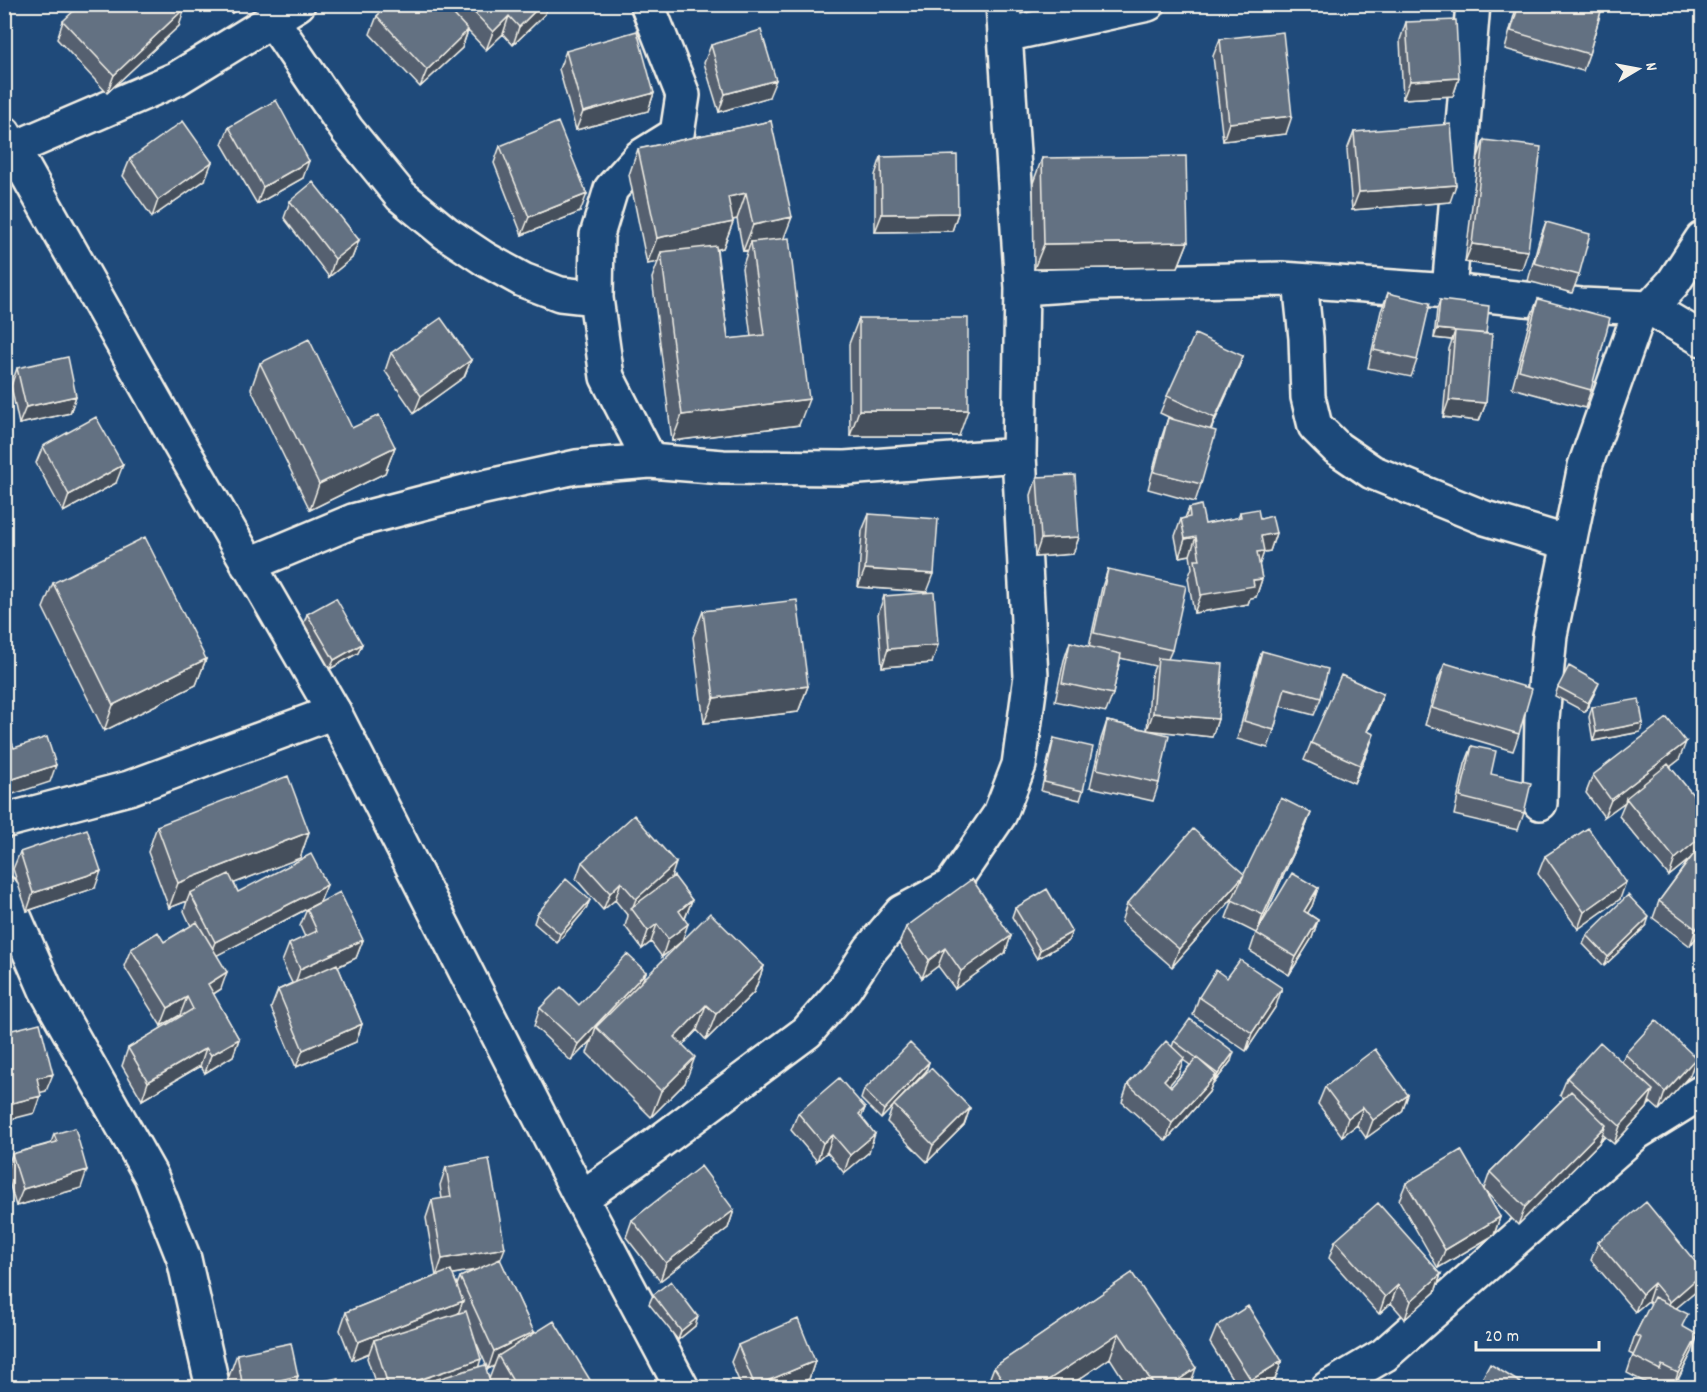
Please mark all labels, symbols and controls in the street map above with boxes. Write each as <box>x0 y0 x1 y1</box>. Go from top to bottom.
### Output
north arrow <box>1608 39 1668 99</box>
text: N <box>1638 61 1662 73</box>
scale bar <box>1476 1314 1599 1352</box>
text: 20 m <box>1485 1325 1519 1350</box>

